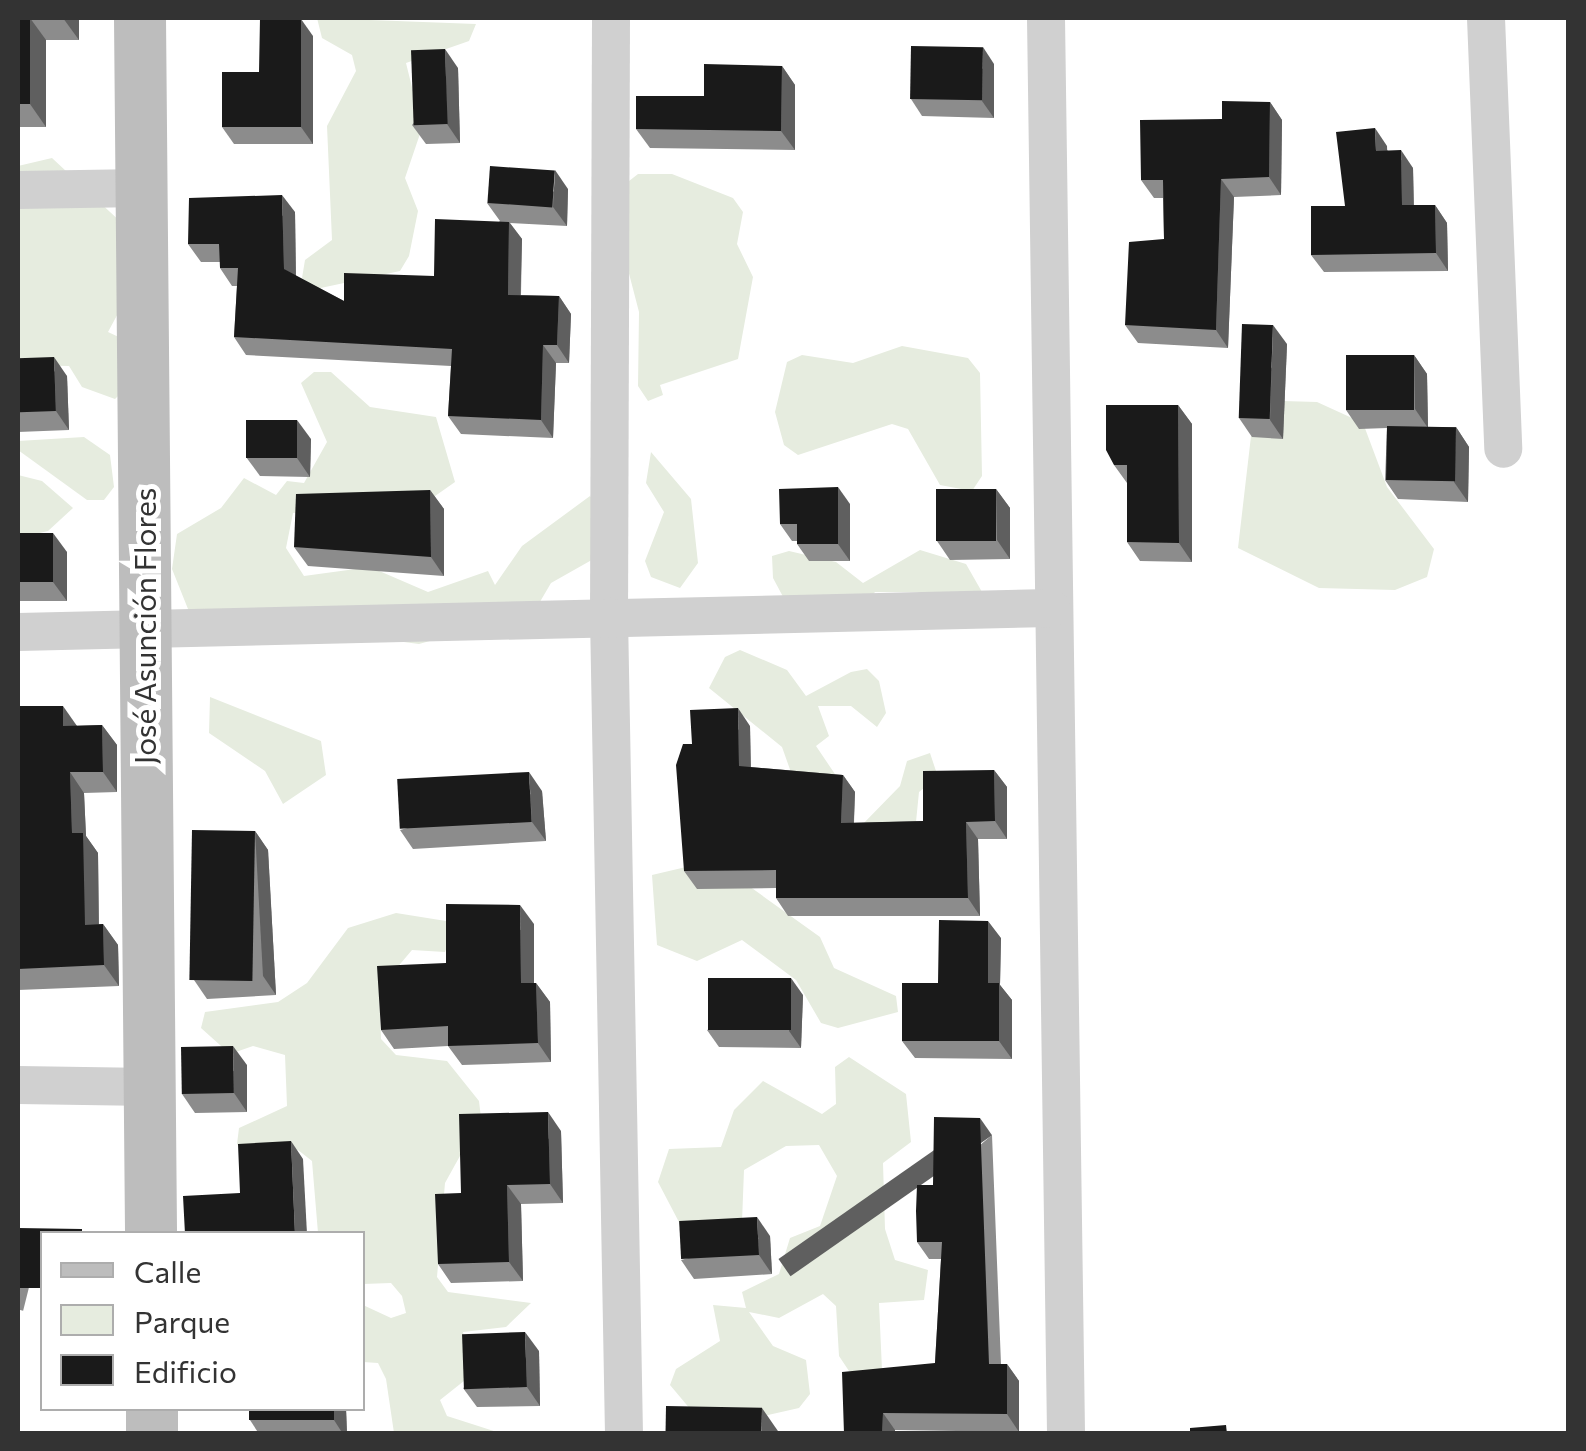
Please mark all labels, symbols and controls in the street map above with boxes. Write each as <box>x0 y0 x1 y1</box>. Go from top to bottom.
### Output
street label: José Asunción Flores <box>126 488 162 764</box>
legend <box>40 1231 365 1411</box>
text: Calle <box>134 1252 201 1289</box>
text: Parque <box>134 1302 230 1339</box>
text: Edificio <box>134 1352 237 1389</box>

